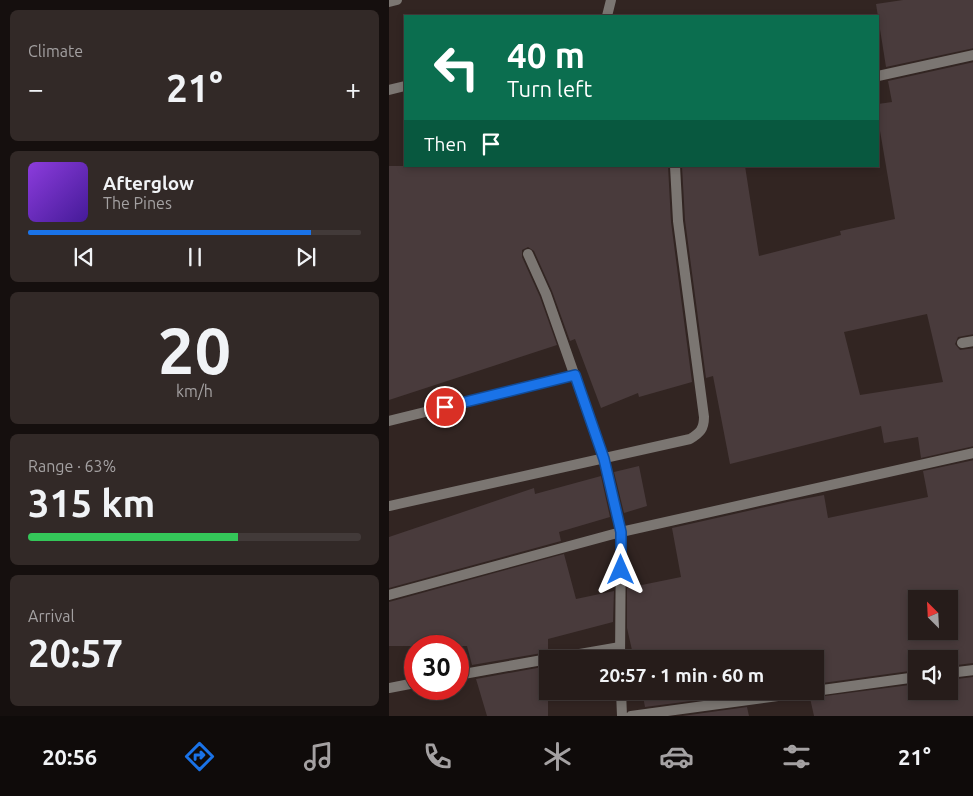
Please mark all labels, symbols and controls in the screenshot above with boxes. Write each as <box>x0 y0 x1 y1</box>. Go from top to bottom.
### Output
icon: left <box>424 35 489 100</box>
text: 40 m <box>507 35 585 75</box>
text: Climate <box>28 42 83 60</box>
text: 21° <box>166 67 223 109</box>
text: − <box>28 73 44 104</box>
text: + <box>345 73 361 104</box>
text: Turn left <box>507 76 592 101</box>
icon: arrive <box>477 130 505 158</box>
text: Then <box>424 133 467 155</box>
text: Afterglow <box>103 172 194 194</box>
text: The Pines <box>103 194 172 212</box>
icon: previous <box>70 243 98 271</box>
icon: pause <box>181 243 209 271</box>
icon: next <box>292 243 320 271</box>
text: 20 <box>158 313 231 386</box>
text: km/h <box>176 382 213 400</box>
pin <box>424 386 466 428</box>
icon: arrive <box>431 393 459 421</box>
text: Range · 63% <box>28 457 116 475</box>
text: 315 km <box>28 482 155 524</box>
position arrow <box>594 543 646 595</box>
north arrow <box>908 590 958 640</box>
map controls <box>908 590 958 700</box>
text: Arrival <box>28 607 75 625</box>
text: 20:57 <box>28 632 123 674</box>
speed limit sign: 30 <box>404 635 469 700</box>
button: sound <box>908 650 958 700</box>
text: 20:57 · 1 min · 60 m <box>599 664 764 686</box>
icon: directions <box>182 739 217 774</box>
icon: music <box>301 739 336 774</box>
icon: phone <box>420 739 455 774</box>
icon: climate <box>540 739 575 774</box>
icon: car <box>659 739 694 774</box>
icon: filters <box>779 739 814 774</box>
text: 20:56 <box>42 744 97 769</box>
text: 21° <box>898 744 931 769</box>

